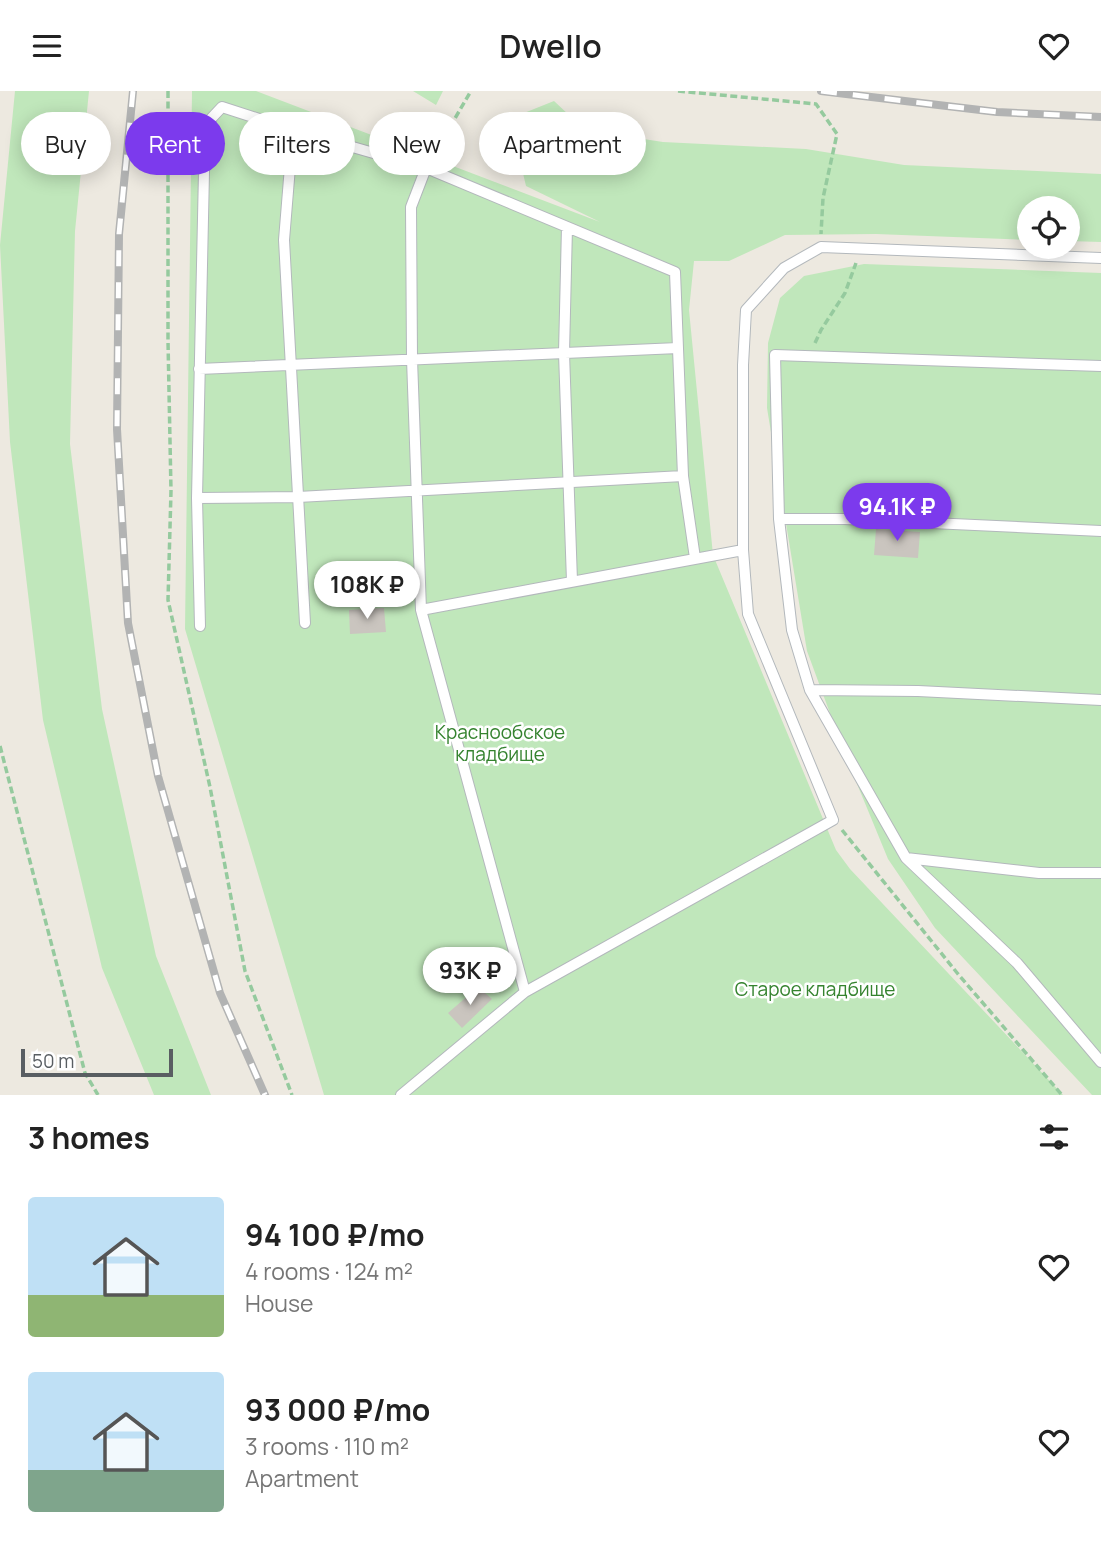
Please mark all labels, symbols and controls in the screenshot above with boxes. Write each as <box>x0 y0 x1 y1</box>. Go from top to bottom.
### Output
text: Dwello <box>499 24 602 68</box>
icon: menu <box>28 27 66 65</box>
icon: heart <box>1035 27 1073 65</box>
chip: Buy <box>21 112 111 175</box>
chip: Rent <box>125 112 225 175</box>
chip: Filters <box>239 112 355 175</box>
chip: New <box>369 112 465 175</box>
chip: Apartment <box>479 112 646 175</box>
map controls <box>1017 196 1080 259</box>
button: locate <box>1017 196 1080 259</box>
pin: 94.1K ₽ <box>832 483 962 543</box>
text: 94.1K ₽ <box>859 490 935 522</box>
pin: 108K ₽ <box>310 561 424 621</box>
text: 108K ₽ <box>330 568 404 600</box>
park label: Краснообское кладбище <box>435 719 565 767</box>
pin: 93K ₽ <box>421 947 519 1007</box>
text: 93K ₽ <box>439 954 501 986</box>
park label: Старое кладбище <box>735 976 895 1002</box>
scale bar <box>21 1046 173 1078</box>
text: 50 m <box>32 1048 74 1074</box>
text: 3 homes <box>28 1117 150 1158</box>
icon: filters <box>1035 1118 1073 1156</box>
text: 94 100 ₽/mo <box>245 1214 424 1255</box>
icon: home <box>84 1225 168 1309</box>
icon: heart <box>1035 1248 1073 1286</box>
text: 4 rooms · 124 m² <box>245 1255 413 1287</box>
text: House <box>245 1287 314 1319</box>
text: 93 000 ₽/mo <box>245 1389 430 1430</box>
icon: home <box>84 1400 168 1484</box>
icon: heart <box>1035 1423 1073 1461</box>
text: 3 rooms · 110 m² <box>245 1430 409 1462</box>
text: Apartment <box>245 1462 359 1494</box>

